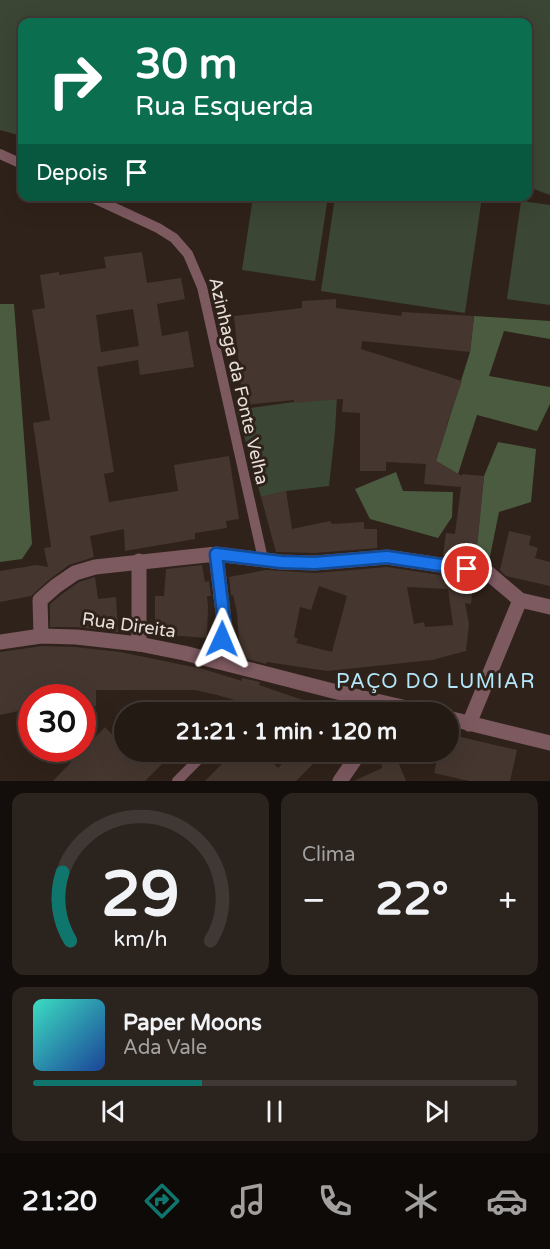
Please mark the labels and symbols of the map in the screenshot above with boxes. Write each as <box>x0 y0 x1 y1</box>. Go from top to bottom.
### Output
street label: Azinhaga da Fonte Velha <box>204 275 274 487</box>
pin <box>441 543 492 594</box>
position arrow <box>190 607 254 671</box>
street label: Rua Direita <box>81 608 177 642</box>
district label: PAÇO DO LUMIAR <box>336 670 536 694</box>
speed limit sign: 30 <box>18 684 96 762</box>

